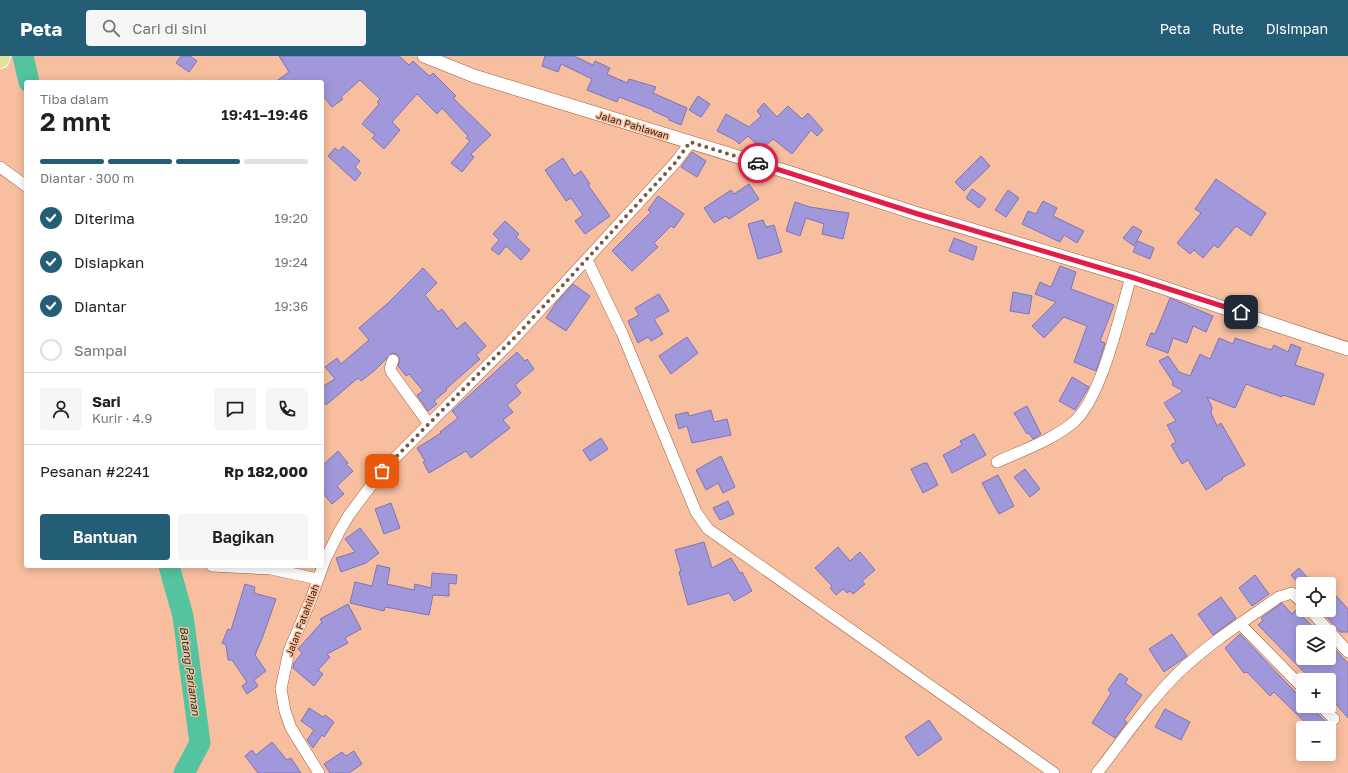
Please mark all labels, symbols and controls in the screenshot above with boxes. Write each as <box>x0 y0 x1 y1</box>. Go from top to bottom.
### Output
search box <box>86 10 366 46</box>
text: Peta <box>20 17 62 40</box>
icon: search <box>100 17 122 39</box>
text: Cari di sini <box>132 19 207 37</box>
text: Peta <box>1160 20 1190 37</box>
text: Rute <box>1212 20 1244 37</box>
text: Disimpan <box>1266 20 1328 37</box>
text: Tiba dalam <box>40 91 108 107</box>
text: 19:41–19:46 <box>221 105 308 123</box>
text: 2 mnt <box>40 106 111 137</box>
street label: Jalan Pahlawan <box>595 108 671 142</box>
courier <box>738 143 778 183</box>
icon: car <box>747 152 769 174</box>
text: Diantar · 300 m <box>40 170 134 186</box>
icon: check <box>40 207 62 229</box>
text: Diterima <box>74 209 135 227</box>
text: 19:20 <box>274 210 308 226</box>
icon: check <box>40 251 62 273</box>
text: Disiapkan <box>74 253 144 271</box>
text: 19:24 <box>274 254 308 270</box>
icon: check <box>40 295 62 317</box>
pin <box>1224 295 1258 329</box>
text: Diantar <box>74 297 126 315</box>
text: 19:36 <box>274 298 308 314</box>
icon: home <box>1230 301 1252 323</box>
text: Sampai <box>74 341 127 359</box>
button: person <box>40 388 82 430</box>
button: chat <box>214 388 256 430</box>
button: phone <box>266 388 308 430</box>
text: Sari <box>92 392 121 410</box>
text: Kurir · 4.9 <box>92 410 152 426</box>
pin <box>365 454 399 488</box>
icon: bag <box>371 460 393 482</box>
text: Pesanan #2241 <box>40 462 150 480</box>
text: Rp 182,000 <box>224 462 308 480</box>
button: Bantuan <box>40 514 170 560</box>
button: Bagikan <box>178 514 308 560</box>
map controls <box>1296 577 1336 761</box>
button: locate <box>1296 577 1336 617</box>
street label: Jalan Fatahillah <box>283 582 321 658</box>
button: layers <box>1296 625 1336 665</box>
water label: Batang Pariaman <box>177 626 203 718</box>
button: + <box>1296 673 1336 713</box>
button: − <box>1296 721 1336 761</box>

